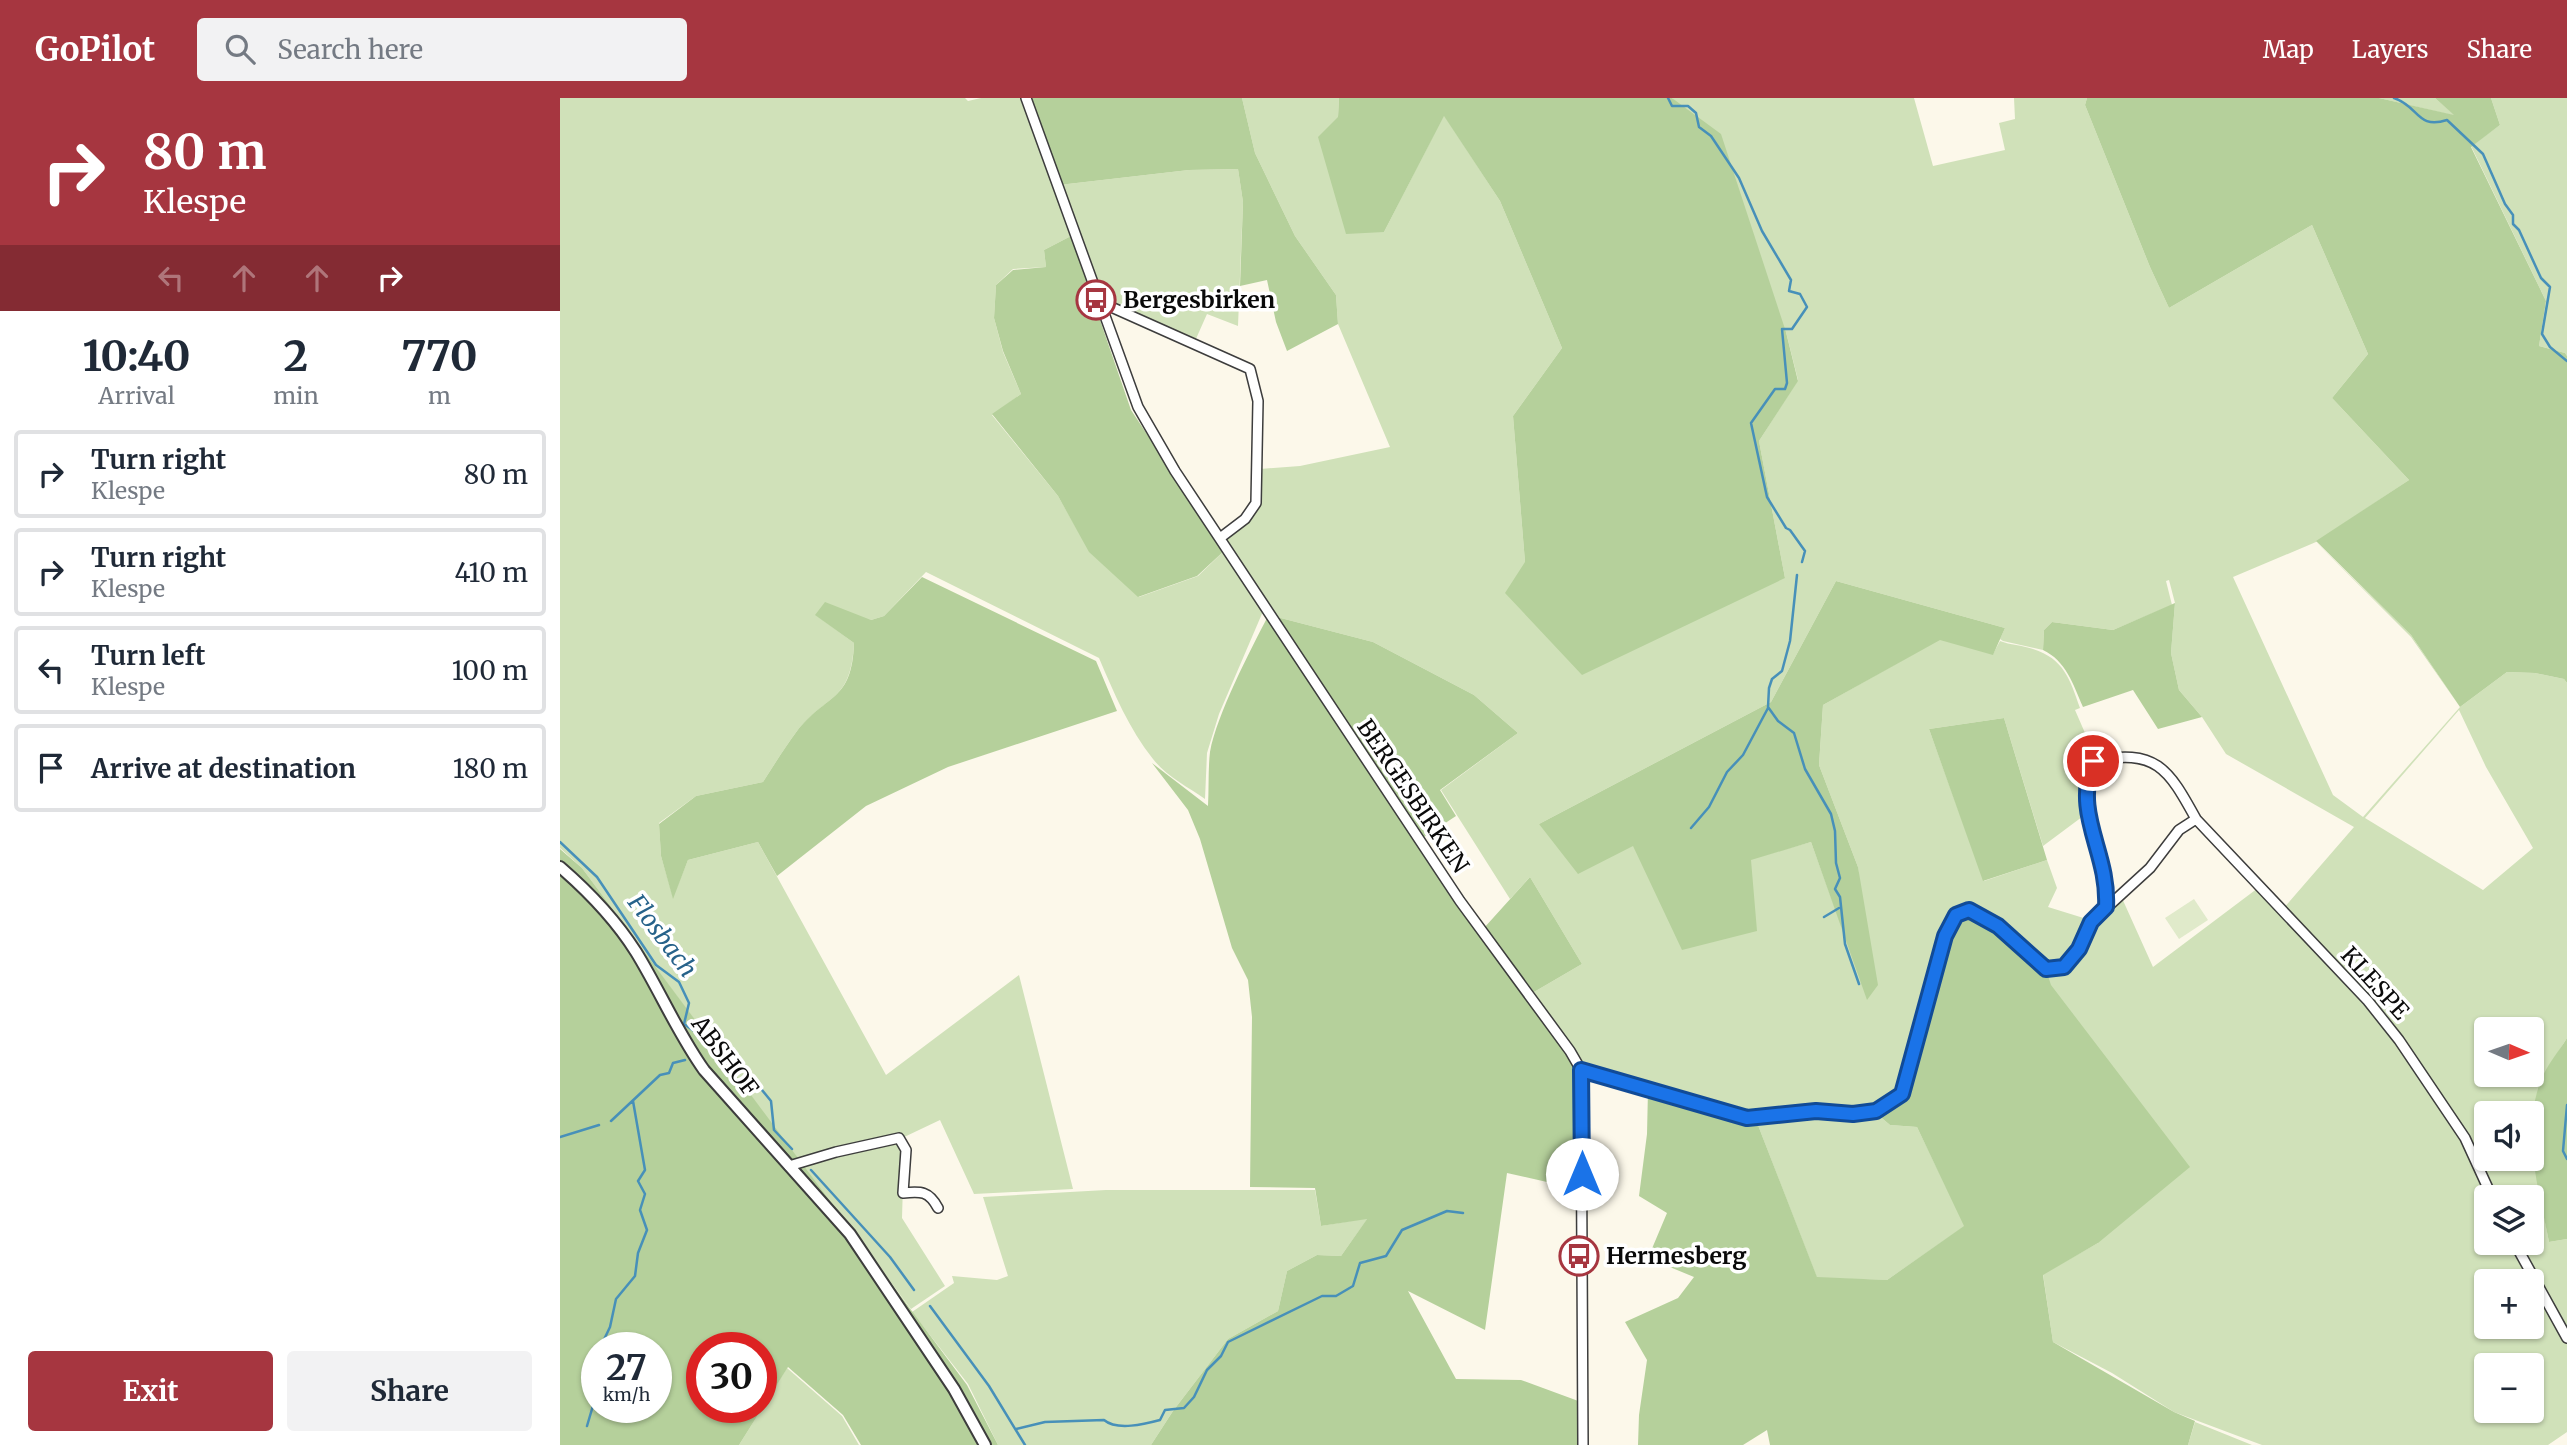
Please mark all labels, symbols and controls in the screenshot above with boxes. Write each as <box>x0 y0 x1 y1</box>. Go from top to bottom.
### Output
search box <box>197 18 687 81</box>
text: GoPilot <box>35 29 155 70</box>
icon: search <box>221 30 259 68</box>
text: Search here <box>277 33 423 66</box>
text: Map <box>2263 34 2314 65</box>
text: Layers <box>2352 34 2428 65</box>
text: Share <box>2466 34 2532 65</box>
text: 80 m <box>143 121 266 182</box>
icon: right <box>28 126 119 217</box>
text: Klespe <box>143 182 246 222</box>
icon: left <box>152 259 190 297</box>
icon: ahead <box>225 259 263 297</box>
icon: ahead <box>298 259 336 297</box>
icon: right <box>371 259 409 297</box>
bus stop icon: Bergesbirken <box>1075 279 1117 321</box>
place label: Bergesbirken <box>1123 285 1276 314</box>
text: 10:40 <box>83 330 191 382</box>
text: 2 <box>284 330 308 382</box>
text: 770 <box>401 330 477 382</box>
text: Arrival <box>98 381 175 410</box>
text: min <box>273 381 319 410</box>
text: m <box>428 381 451 410</box>
text: Turn right <box>91 443 226 476</box>
icon: right <box>32 455 70 493</box>
text: 80 m <box>464 458 528 491</box>
text: Klespe <box>91 476 165 505</box>
text: Turn right <box>91 541 226 574</box>
icon: right <box>32 553 70 591</box>
text: 410 m <box>454 556 528 589</box>
text: Klespe <box>91 574 165 603</box>
text: Turn left <box>91 639 205 672</box>
icon: left <box>32 651 70 689</box>
text: 100 m <box>452 654 528 687</box>
text: Klespe <box>91 672 165 701</box>
street label: BERGESBIRKEN <box>1351 713 1476 878</box>
pin <box>2063 731 2123 791</box>
icon: arrive <box>2074 742 2112 780</box>
icon: arrive <box>32 749 70 787</box>
text: Arrive at destination <box>91 752 356 785</box>
text: 180 m <box>453 752 528 785</box>
water label: Flosbach <box>621 887 704 983</box>
street label: KLESPE <box>2335 940 2416 1025</box>
street label: ABSHOF <box>685 1009 765 1102</box>
north arrow <box>2474 1017 2544 1087</box>
map controls <box>2474 1017 2544 1423</box>
button: sound <box>2474 1101 2544 1171</box>
position arrow <box>1545 1137 1619 1211</box>
button: layers <box>2474 1185 2544 1255</box>
bus stop icon: Hermesberg <box>1558 1235 1600 1277</box>
place label: Hermesberg <box>1606 1241 1747 1270</box>
button: + <box>2474 1269 2544 1339</box>
speed limit sign: 30 <box>686 1332 777 1423</box>
text: 27 <box>606 1346 647 1390</box>
button: Exit <box>28 1351 273 1431</box>
button: Share <box>287 1351 532 1431</box>
button: − <box>2474 1353 2544 1423</box>
text: km/h <box>603 1383 650 1406</box>

